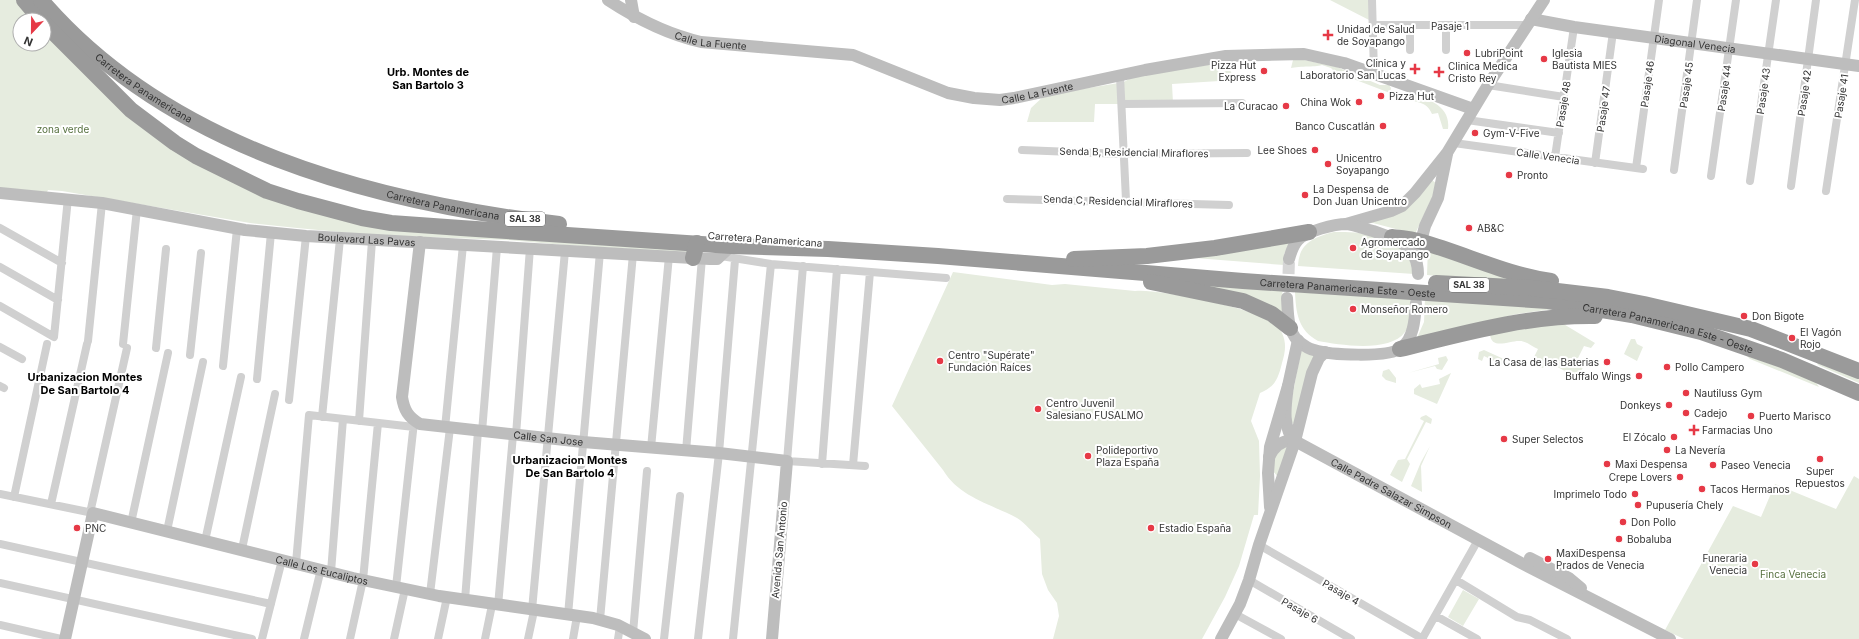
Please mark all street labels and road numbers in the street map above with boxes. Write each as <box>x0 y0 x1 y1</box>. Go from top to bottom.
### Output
street label: Pasaje 1 <box>1431 20 1469 32</box>
street label: Calle La Fuente <box>673 29 747 52</box>
street label: Diagonal Venecia <box>1654 32 1737 55</box>
street label: Carretera Panamericana <box>93 51 195 125</box>
street label: Pasaje 46 <box>1638 60 1656 108</box>
street label: Pasaje 45 <box>1677 61 1695 109</box>
street label: Pasaje 44 <box>1715 64 1733 112</box>
street label: Pasaje 43 <box>1754 67 1772 115</box>
street label: Pasaje 42 <box>1795 69 1813 117</box>
street label: Pasaje 41 <box>1832 73 1850 119</box>
street label: Calle La Fuente <box>1001 80 1074 106</box>
street label: Pasaje 48 <box>1553 80 1573 128</box>
street label: Pasaje 47 <box>1594 85 1612 133</box>
street label: Senda B, Residencial Miraflores <box>1059 145 1209 159</box>
street label: Calle Venecia <box>1515 146 1581 166</box>
street label: Carretera Panamericana <box>385 188 500 222</box>
street label: Senda C, Residencial Miraflores <box>1043 192 1193 210</box>
road number: SAL 38 <box>505 212 545 226</box>
street label: Carretera Panamericana <box>707 229 823 249</box>
street label: Boulevard Las Pavas <box>317 231 416 248</box>
street label: Carretera Panamericana Este - Oeste <box>1259 276 1436 300</box>
road number: SAL 38 <box>1449 278 1489 292</box>
street label: Carretera Panamericana Este - Oeste <box>1582 301 1755 356</box>
street label: Calle San Jose <box>513 428 584 448</box>
street label: Calle Padre Salazar Simpson <box>1329 456 1454 531</box>
street label: Avenida San Antonio <box>769 501 789 599</box>
street label: Calle Los Eucaliptos <box>274 553 369 587</box>
street label: Pasaje 4 <box>1320 577 1362 607</box>
street label: Pasaje 6 <box>1280 595 1320 625</box>

